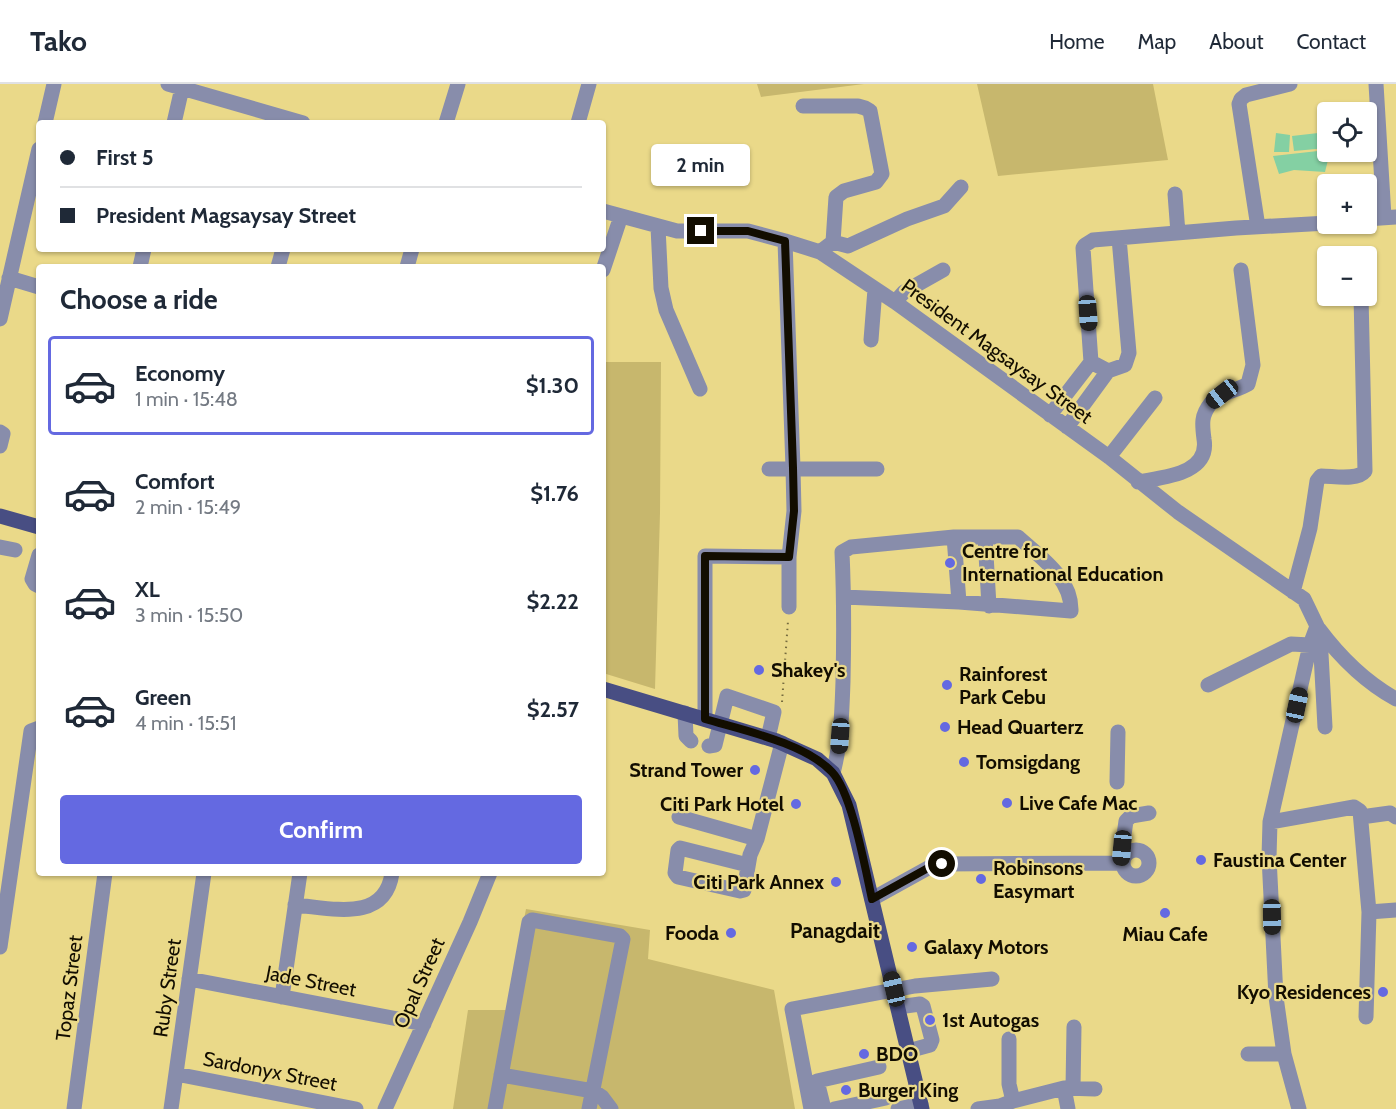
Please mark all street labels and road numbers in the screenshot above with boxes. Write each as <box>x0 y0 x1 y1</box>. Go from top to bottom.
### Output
street label: President Magsaysay Street <box>897 274 1097 429</box>
street label: Topaz Street <box>51 934 87 1042</box>
street label: Opal Street <box>388 934 450 1032</box>
street label: Ruby Street <box>148 937 186 1039</box>
street label: Jade Street <box>263 960 359 1002</box>
street label: Sardonyx Street <box>201 1046 339 1096</box>

